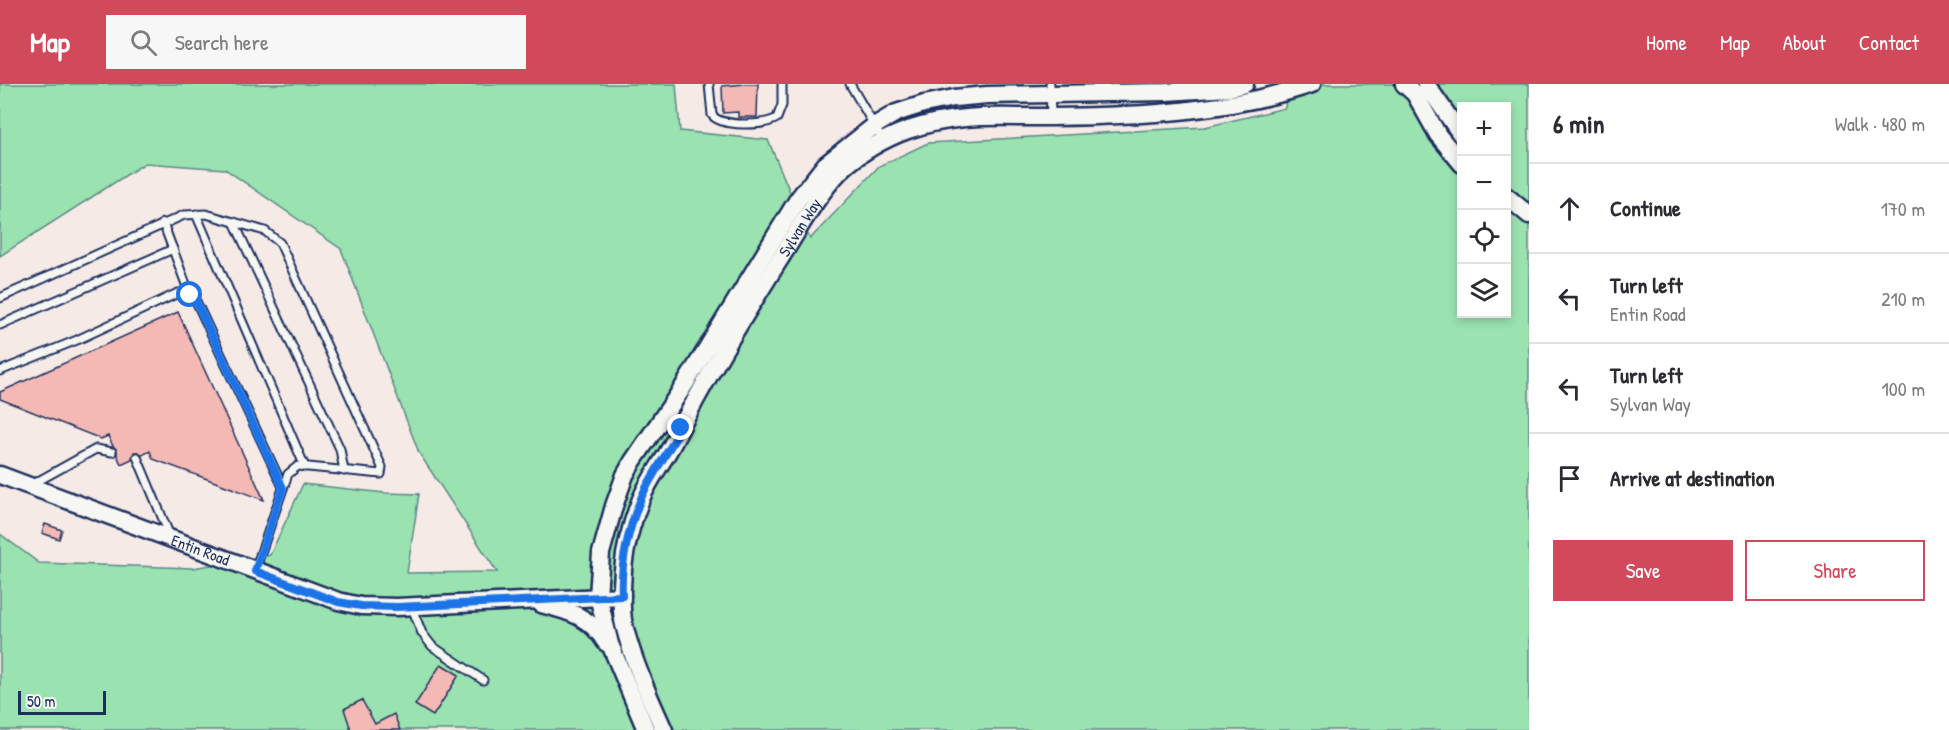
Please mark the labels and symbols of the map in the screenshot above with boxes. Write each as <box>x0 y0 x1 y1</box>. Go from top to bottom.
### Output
street label: Sylvan Way <box>773 193 826 261</box>
route start <box>176 281 202 307</box>
route end <box>667 414 693 440</box>
street label: Entin Road <box>168 529 233 571</box>
scale bar <box>18 688 106 716</box>

